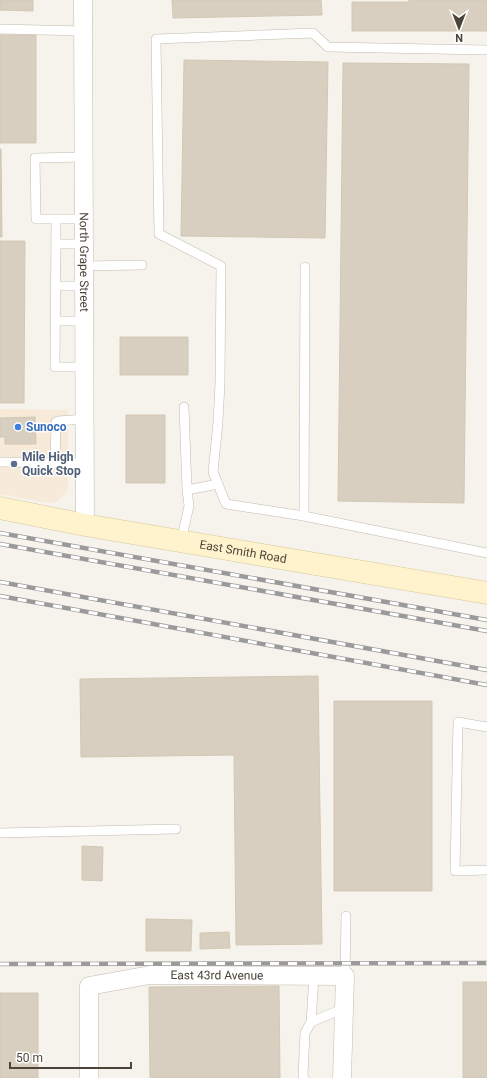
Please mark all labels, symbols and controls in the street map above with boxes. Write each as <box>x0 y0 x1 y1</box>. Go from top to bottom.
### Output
north arrow <box>439 8 479 48</box>
text: N <box>455 31 463 44</box>
street label: North Grape Street <box>77 212 91 312</box>
place label: Sunoco <box>26 420 67 434</box>
marker: Sunoco <box>13 422 23 432</box>
place label: Mile High Quick Stop <box>22 450 81 478</box>
marker: Mile High Quick Stop <box>9 459 19 469</box>
street label: East Smith Road <box>198 537 288 566</box>
street label: East 43rd Avenue <box>170 968 264 983</box>
scale bar <box>10 1044 131 1070</box>
text: 50 m <box>16 1051 43 1065</box>

